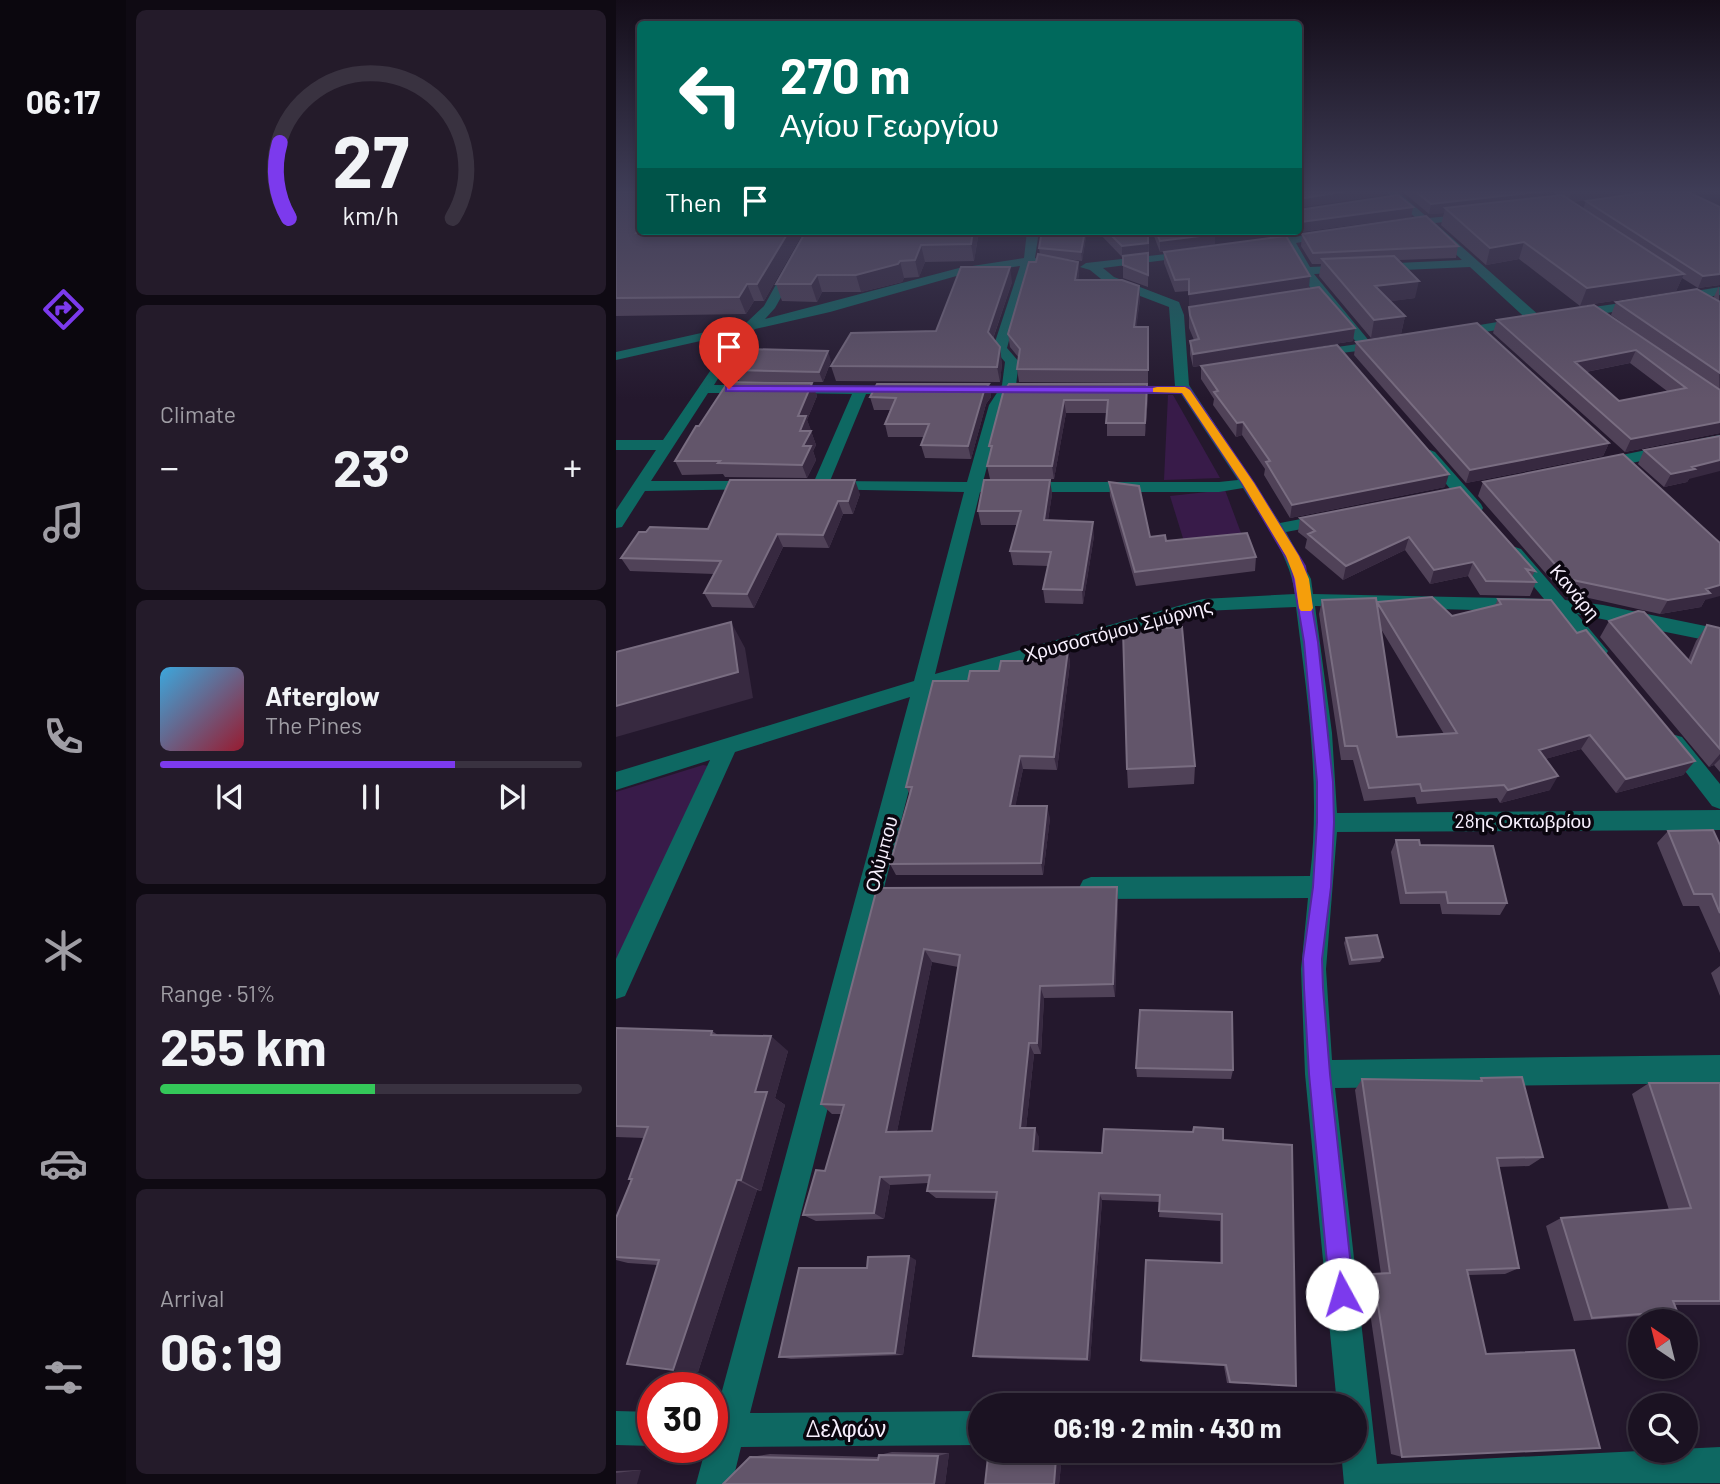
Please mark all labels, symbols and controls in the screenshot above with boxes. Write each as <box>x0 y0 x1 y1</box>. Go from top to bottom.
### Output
text: 270 m <box>780 45 910 104</box>
icon: left <box>665 49 756 140</box>
text: 06:17 <box>26 82 100 120</box>
text: Αγίου Γεωργίου <box>780 105 999 143</box>
text: 27 <box>333 116 409 204</box>
icon: arrive <box>736 182 774 220</box>
text: Then <box>665 186 722 217</box>
text: km/h <box>343 200 399 230</box>
icon: directions <box>39 285 88 334</box>
pin <box>699 317 759 389</box>
icon: arrive <box>710 328 748 366</box>
text: Climate <box>160 400 236 428</box>
text: 23° <box>333 435 409 497</box>
text: − <box>160 443 179 489</box>
text: + <box>563 443 582 489</box>
icon: music <box>39 498 88 547</box>
street label: Κανάρη <box>1546 559 1605 624</box>
street label: Χρυσοστόμου Σμύρνης <box>1021 593 1214 666</box>
text: Afterglow <box>265 680 380 711</box>
text: The Pines <box>265 711 362 739</box>
icon: phone <box>39 712 88 761</box>
icon: previous <box>211 778 249 816</box>
icon: pause <box>352 778 390 816</box>
icon: next <box>493 778 531 816</box>
street label: 28ης Οκτωβρίου <box>1455 809 1591 832</box>
street label: Ολύμπου <box>859 813 902 894</box>
icon: climate <box>39 926 88 975</box>
text: Range · 51% <box>160 979 276 1007</box>
text: 255 km <box>160 1014 327 1076</box>
icon: car <box>39 1139 88 1188</box>
position arrow <box>1305 1257 1379 1331</box>
text: Arrival <box>160 1284 224 1312</box>
north arrow <box>1628 1309 1698 1379</box>
map controls <box>1628 1309 1698 1463</box>
text: 06:19 <box>160 1319 283 1381</box>
icon: filters <box>39 1353 88 1402</box>
speed limit sign: 30 <box>637 1372 728 1463</box>
button: search <box>1628 1393 1698 1463</box>
text: 06:19 · 2 min · 430 m <box>1053 1412 1282 1443</box>
street label: Δελφών <box>806 1414 886 1442</box>

